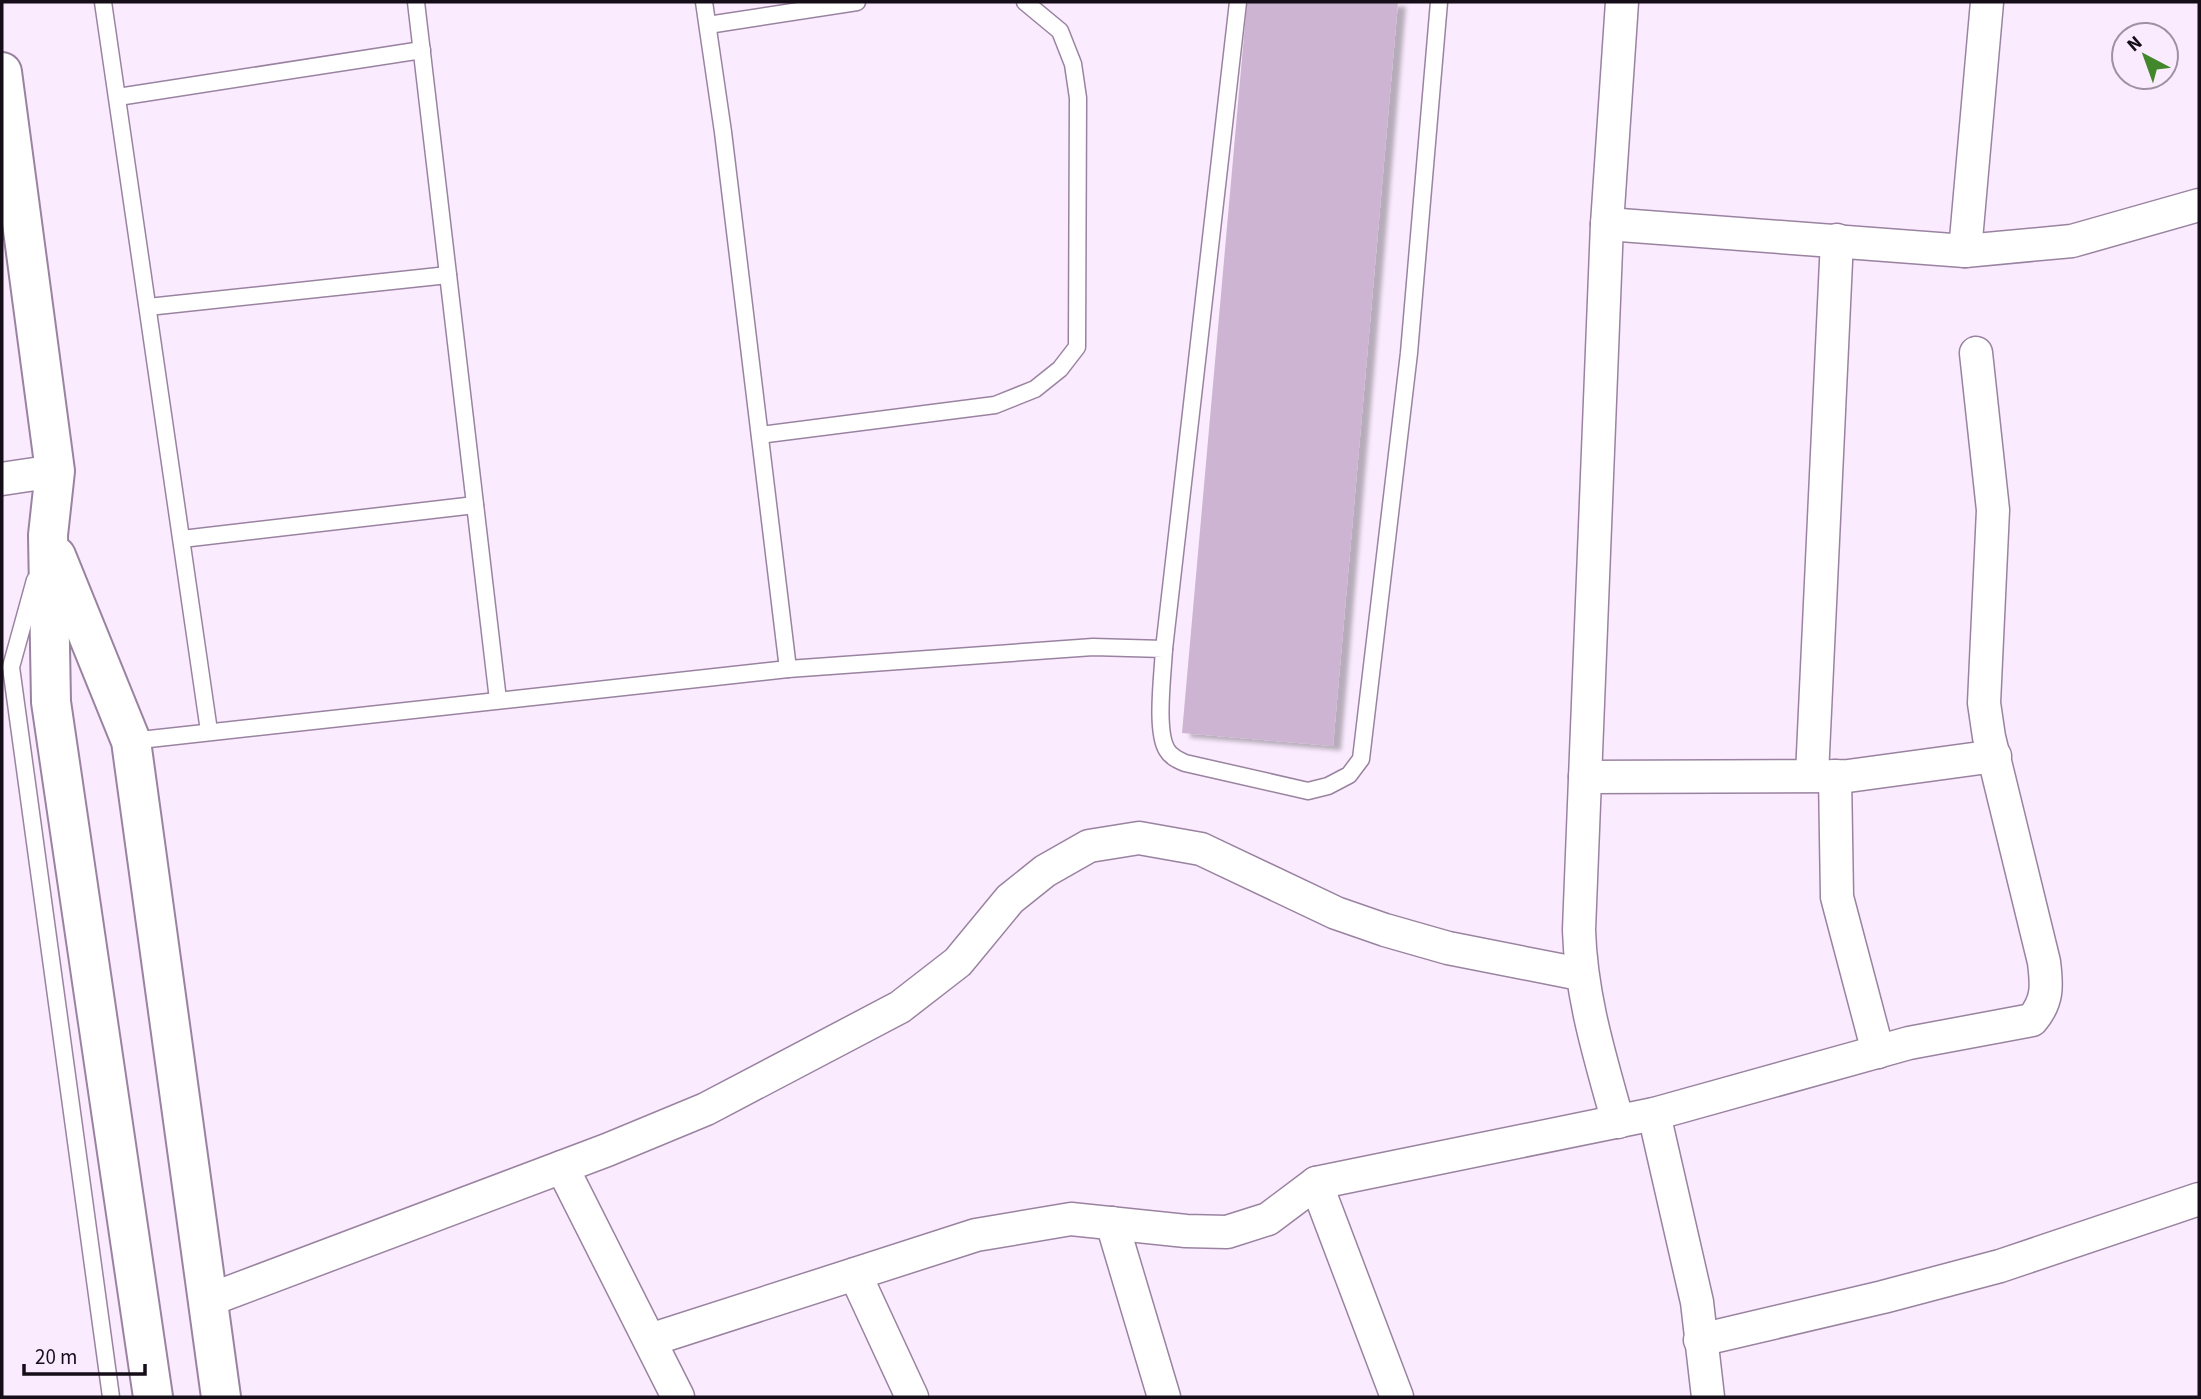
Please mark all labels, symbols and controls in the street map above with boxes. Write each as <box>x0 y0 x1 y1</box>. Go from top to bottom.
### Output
north arrow <box>2110 21 2180 91</box>
text: N <box>2121 30 2148 59</box>
scale bar <box>24 1332 145 1376</box>
text: 20 m <box>35 1342 77 1372</box>

